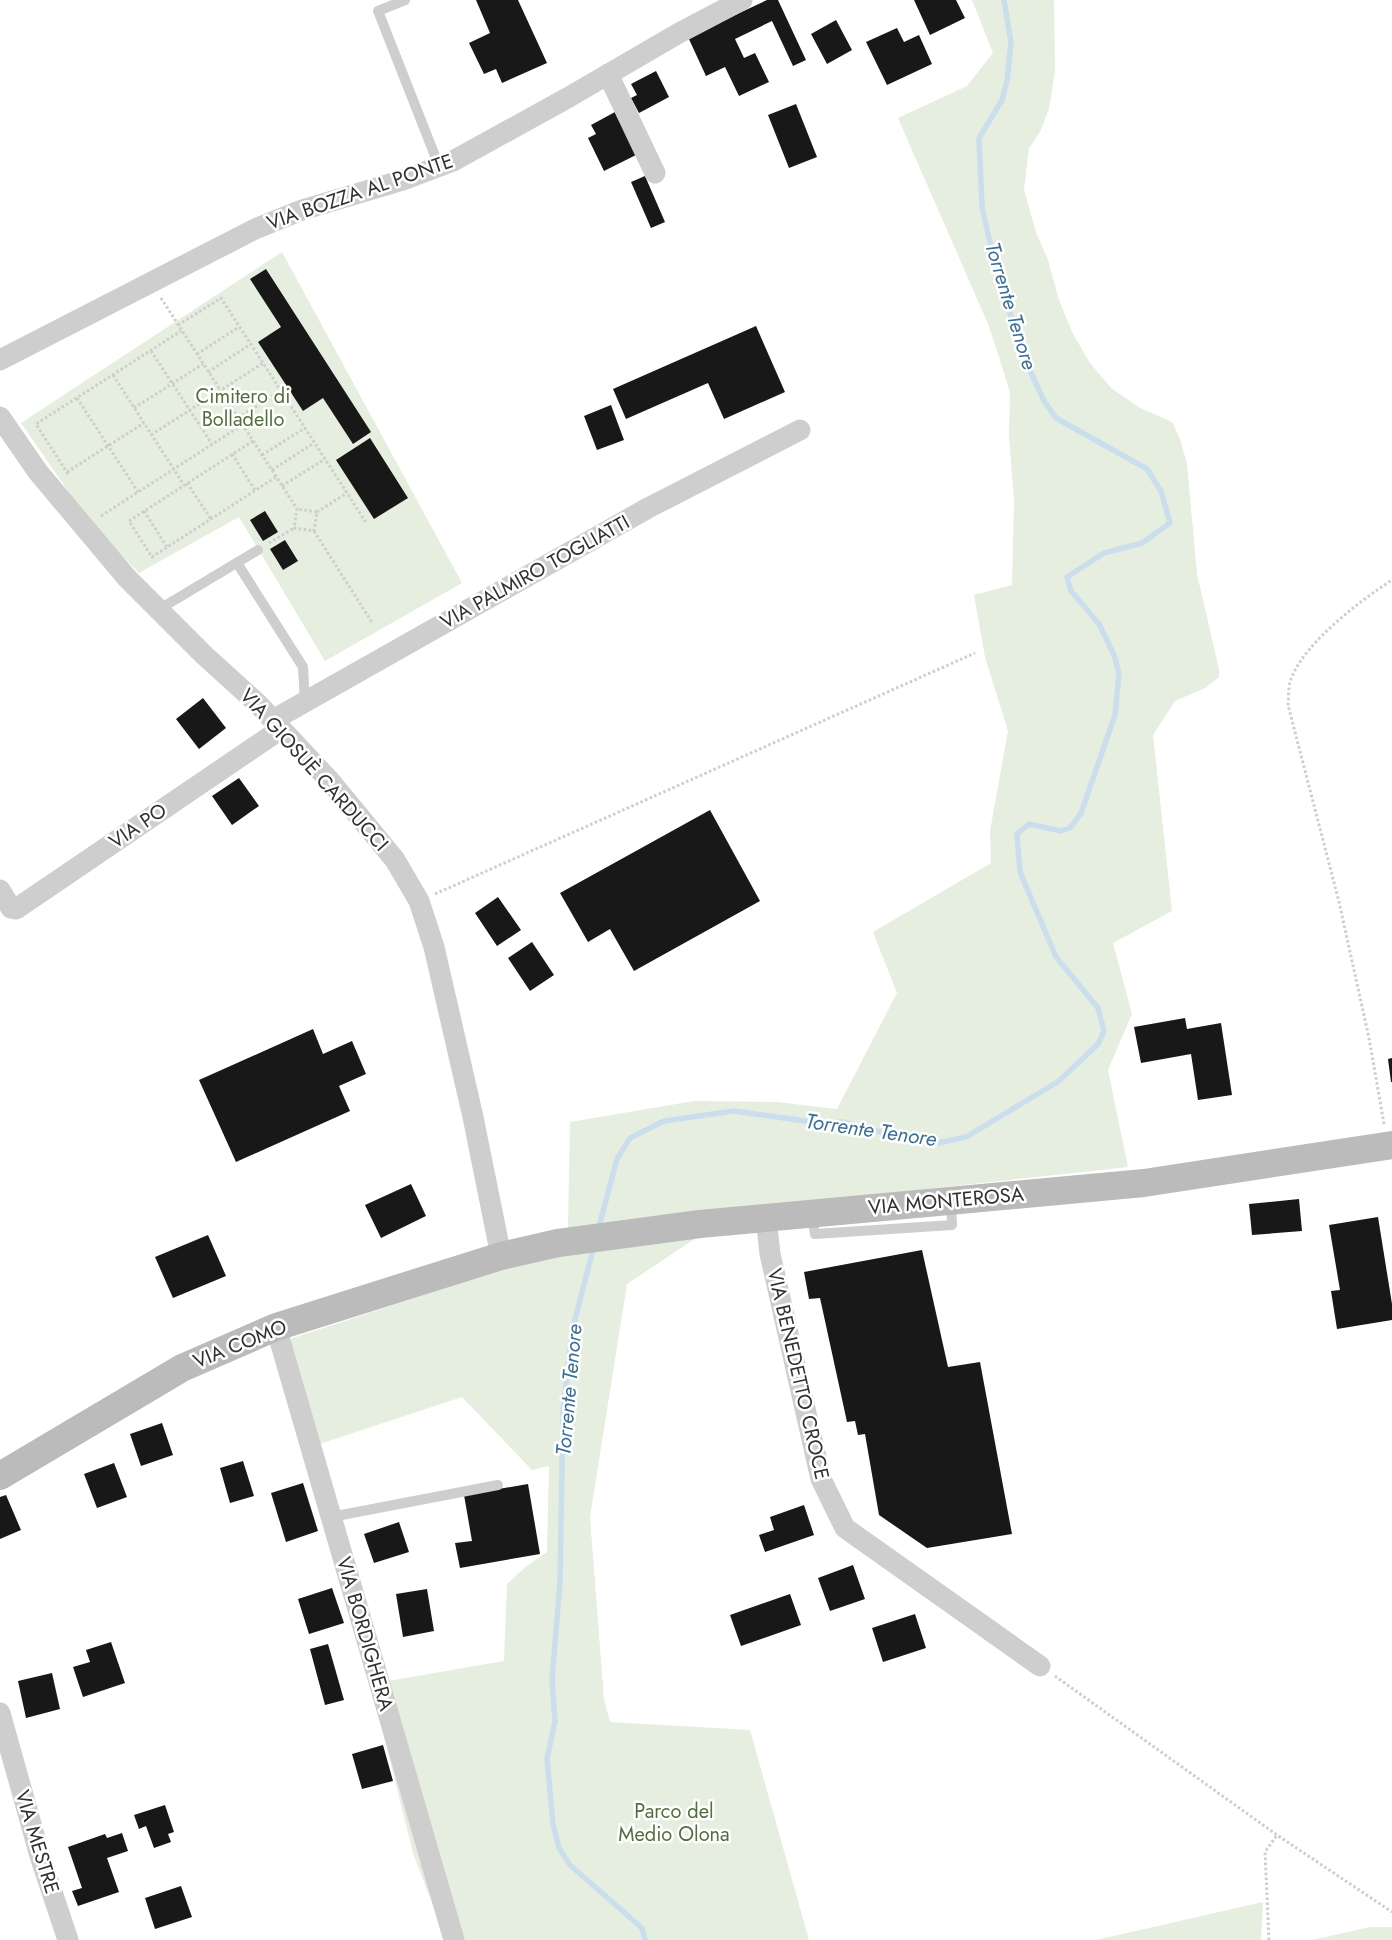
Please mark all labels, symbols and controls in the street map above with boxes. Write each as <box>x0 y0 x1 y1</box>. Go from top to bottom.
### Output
street label: VIA BOZZA AL PONTE <box>263 146 457 238</box>
water label: Torrente Tenore <box>977 239 1045 374</box>
park label: Cimitero di Bolladello <box>196 382 290 434</box>
street label: VIA PALMIRO TOGLIATTI <box>435 508 635 636</box>
street label: VIA GIOSUÈ CARDUCCI <box>233 682 395 858</box>
street label: VIA PO <box>103 796 173 856</box>
water label: Torrente Tenore <box>804 1106 939 1154</box>
street label: VIA MONTEROSA <box>867 1180 1026 1222</box>
street label: VIA BENEDETTO CROCE <box>760 1266 836 1482</box>
street label: VIA COMO <box>189 1312 291 1376</box>
water label: Torrente Tenore <box>548 1322 590 1457</box>
street label: VIA BORDIGHERA <box>329 1554 401 1715</box>
street label: VIA MESTRE <box>7 1787 67 1897</box>
park label: Parco del Medio Olona <box>618 1797 730 1849</box>

